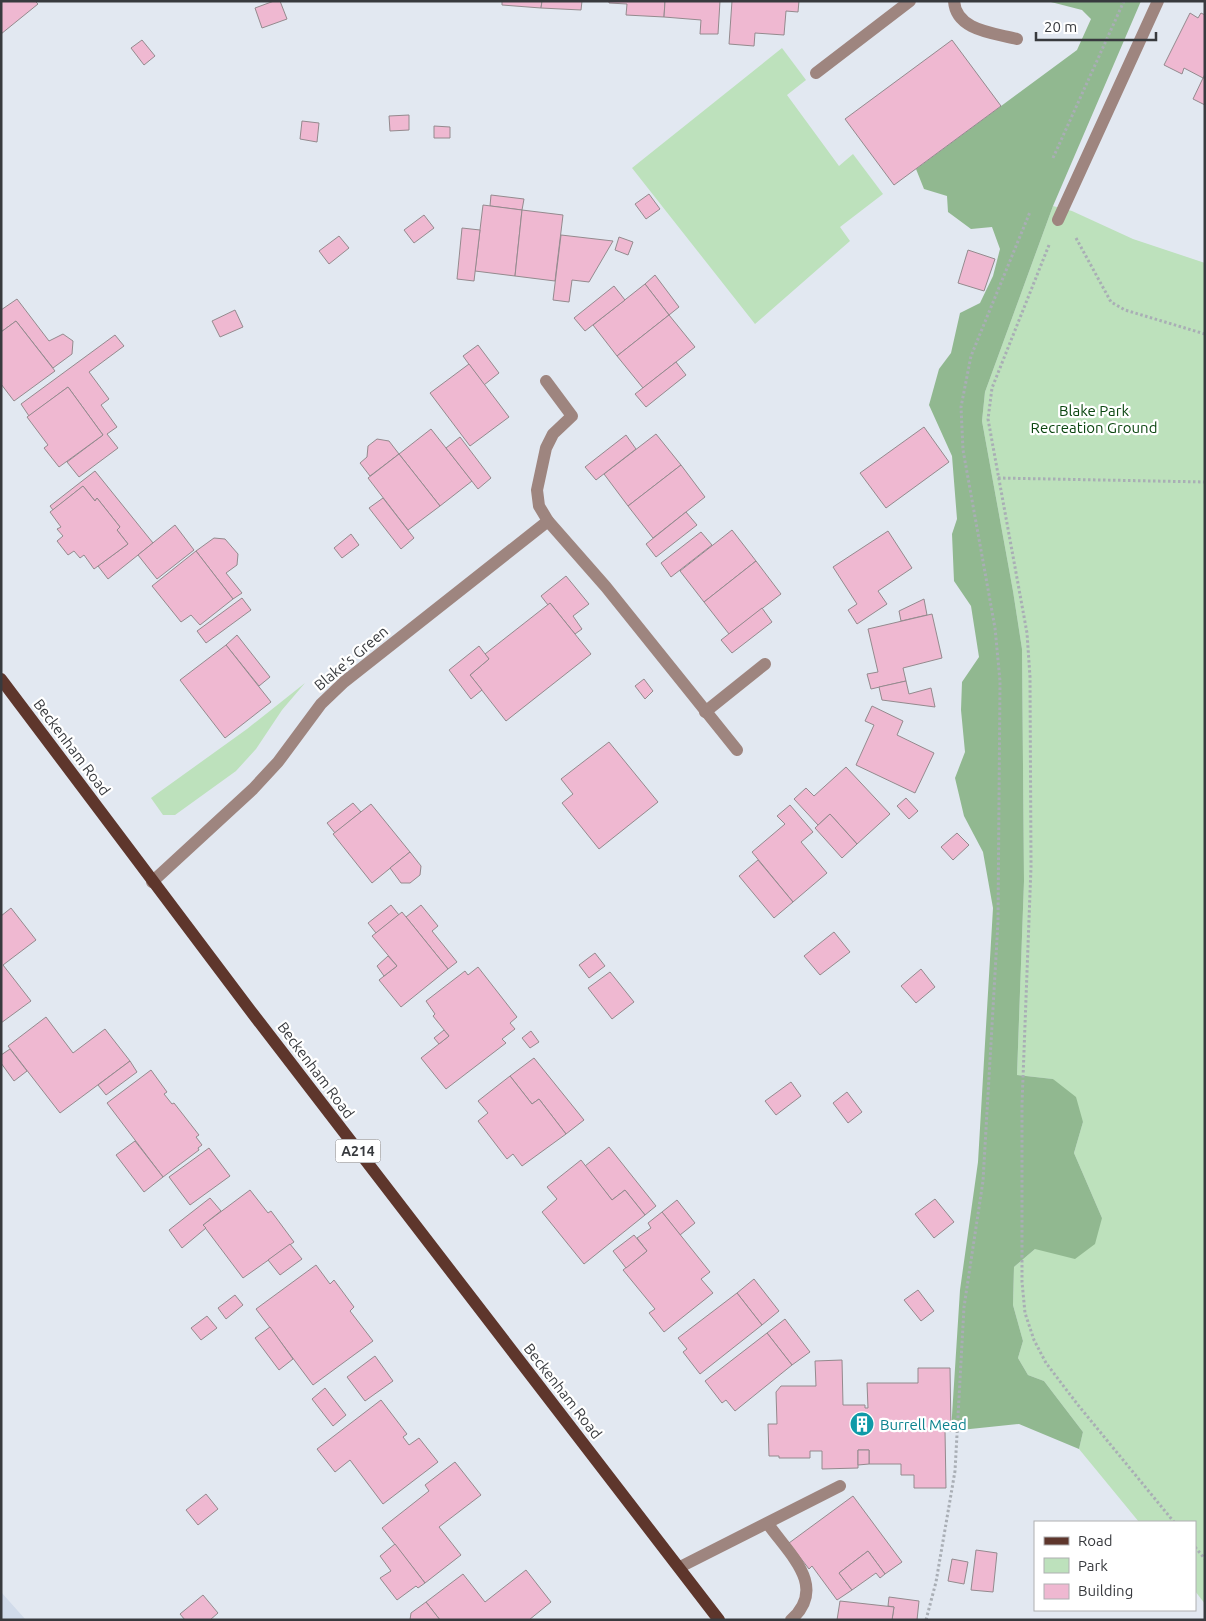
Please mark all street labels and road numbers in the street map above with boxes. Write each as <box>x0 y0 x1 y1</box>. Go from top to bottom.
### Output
street label: Blake's Green <box>311 622 391 694</box>
street label: Beckenham Road <box>30 695 114 799</box>
street label: Beckenham Road <box>274 1018 358 1122</box>
road number: A214 <box>336 1140 380 1162</box>
street label: Beckenham Road <box>521 1340 605 1442</box>

